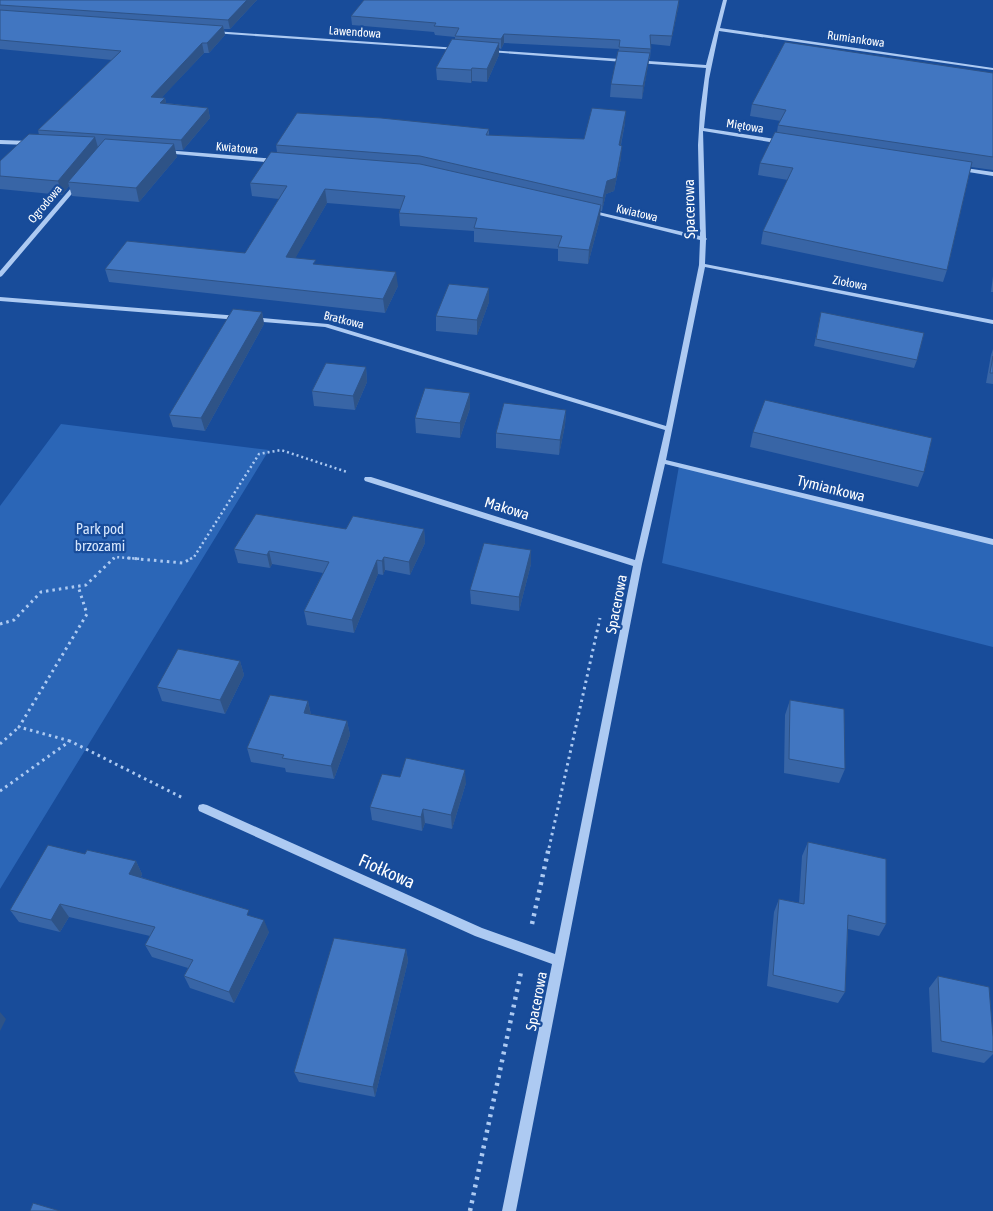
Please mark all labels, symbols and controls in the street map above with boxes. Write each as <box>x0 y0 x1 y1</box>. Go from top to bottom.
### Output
street label: Lawendowa <box>328 23 382 41</box>
street label: Rumiankowa <box>826 28 886 50</box>
street label: Miętowa <box>725 116 765 136</box>
street label: Kwiatowa <box>215 139 259 157</box>
street label: Spacerowa <box>680 179 698 239</box>
street label: Ogrodowa <box>25 182 65 226</box>
street label: Kwiatowa <box>615 201 659 225</box>
street label: Ziołowa <box>831 273 869 293</box>
street label: Bratkowa <box>322 308 366 332</box>
street label: Tymiankowa <box>795 471 867 505</box>
street label: Makowa <box>483 493 532 523</box>
park label: Park pod brzozami <box>75 520 125 554</box>
street label: Spacerowa <box>602 573 630 635</box>
street label: Fiołkowa <box>356 849 418 893</box>
street label: Spacerowa <box>522 970 550 1032</box>

